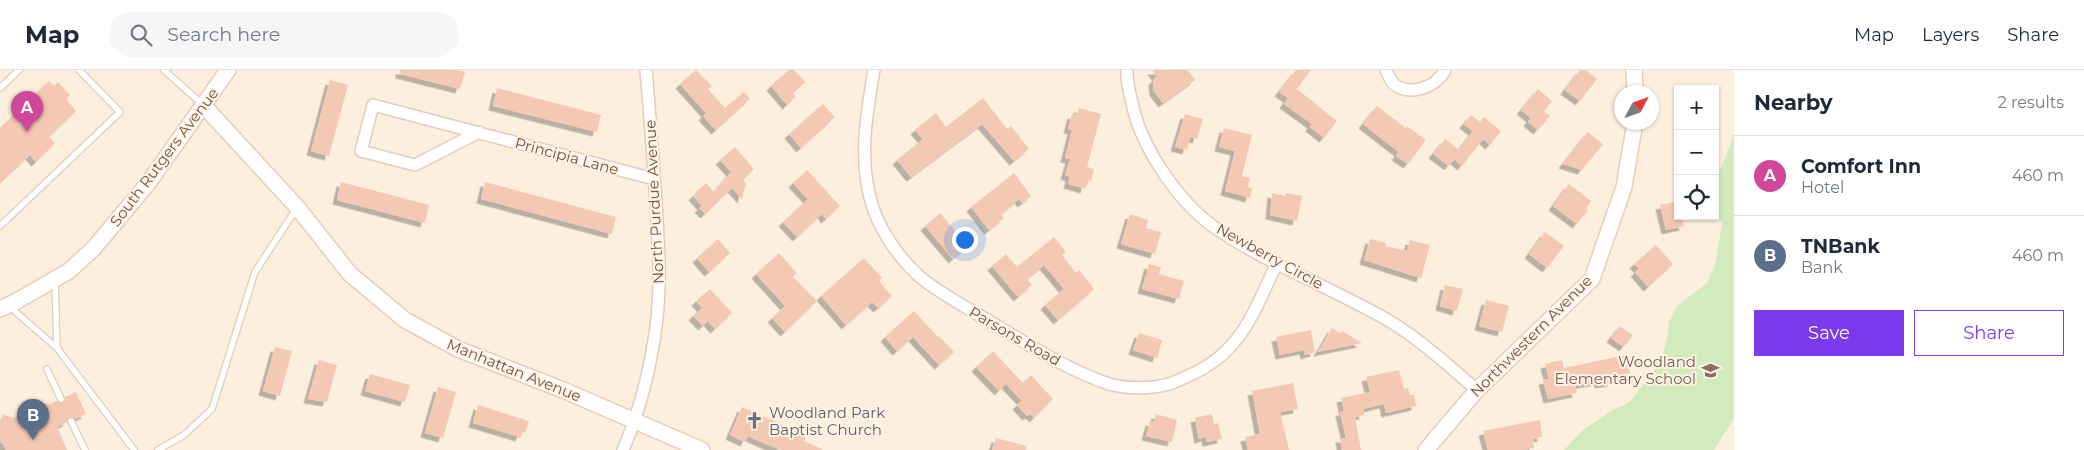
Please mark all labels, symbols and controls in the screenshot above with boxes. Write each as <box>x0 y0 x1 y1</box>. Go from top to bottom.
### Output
search box <box>109 12 459 57</box>
text: Map <box>25 20 79 49</box>
icon: search <box>127 21 155 49</box>
text: Search here <box>167 23 280 46</box>
text: Map <box>1854 24 1894 46</box>
text: Layers <box>1922 24 1979 46</box>
text: Share <box>2007 24 2059 46</box>
street label: South Rutgers Avenue <box>106 84 222 230</box>
north arrow <box>1614 85 1659 130</box>
map controls <box>1674 85 1719 220</box>
button: + <box>1674 85 1719 130</box>
text: Nearby <box>1754 90 1833 115</box>
pin: A <box>11 91 43 132</box>
text: 2 results <box>1998 93 2064 112</box>
street label: North Purdue Avenue <box>640 119 668 285</box>
button: − <box>1674 130 1719 175</box>
street label: Principia Lane <box>513 133 621 179</box>
text: Comfort Inn <box>1801 155 1921 178</box>
text: A <box>1764 166 1776 185</box>
text: 460 m <box>2012 166 2064 185</box>
button: locate <box>1674 175 1719 220</box>
text: Hotel <box>1801 178 1844 197</box>
street label: Newberry Circle <box>1213 219 1327 293</box>
your location <box>952 227 978 253</box>
text: TNBank <box>1801 235 1880 258</box>
text: B <box>1764 246 1776 265</box>
text: 460 m <box>2012 246 2064 265</box>
text: Bank <box>1801 258 1843 277</box>
street label: Northwestern Avenue <box>1466 271 1596 401</box>
street label: Parsons Road <box>966 302 1064 370</box>
button: Save <box>1754 310 1904 356</box>
button: Share <box>1914 310 2064 356</box>
street label: Manhattan Avenue <box>444 334 584 406</box>
place label: Woodland Elementary School <box>1555 352 1696 388</box>
school or university icon: Woodland Elementary School <box>1700 360 1720 380</box>
pin: B <box>17 399 49 440</box>
place label: Woodland Park Baptist Church <box>769 403 885 439</box>
church icon: Woodland Park Baptist Church <box>745 411 765 431</box>

